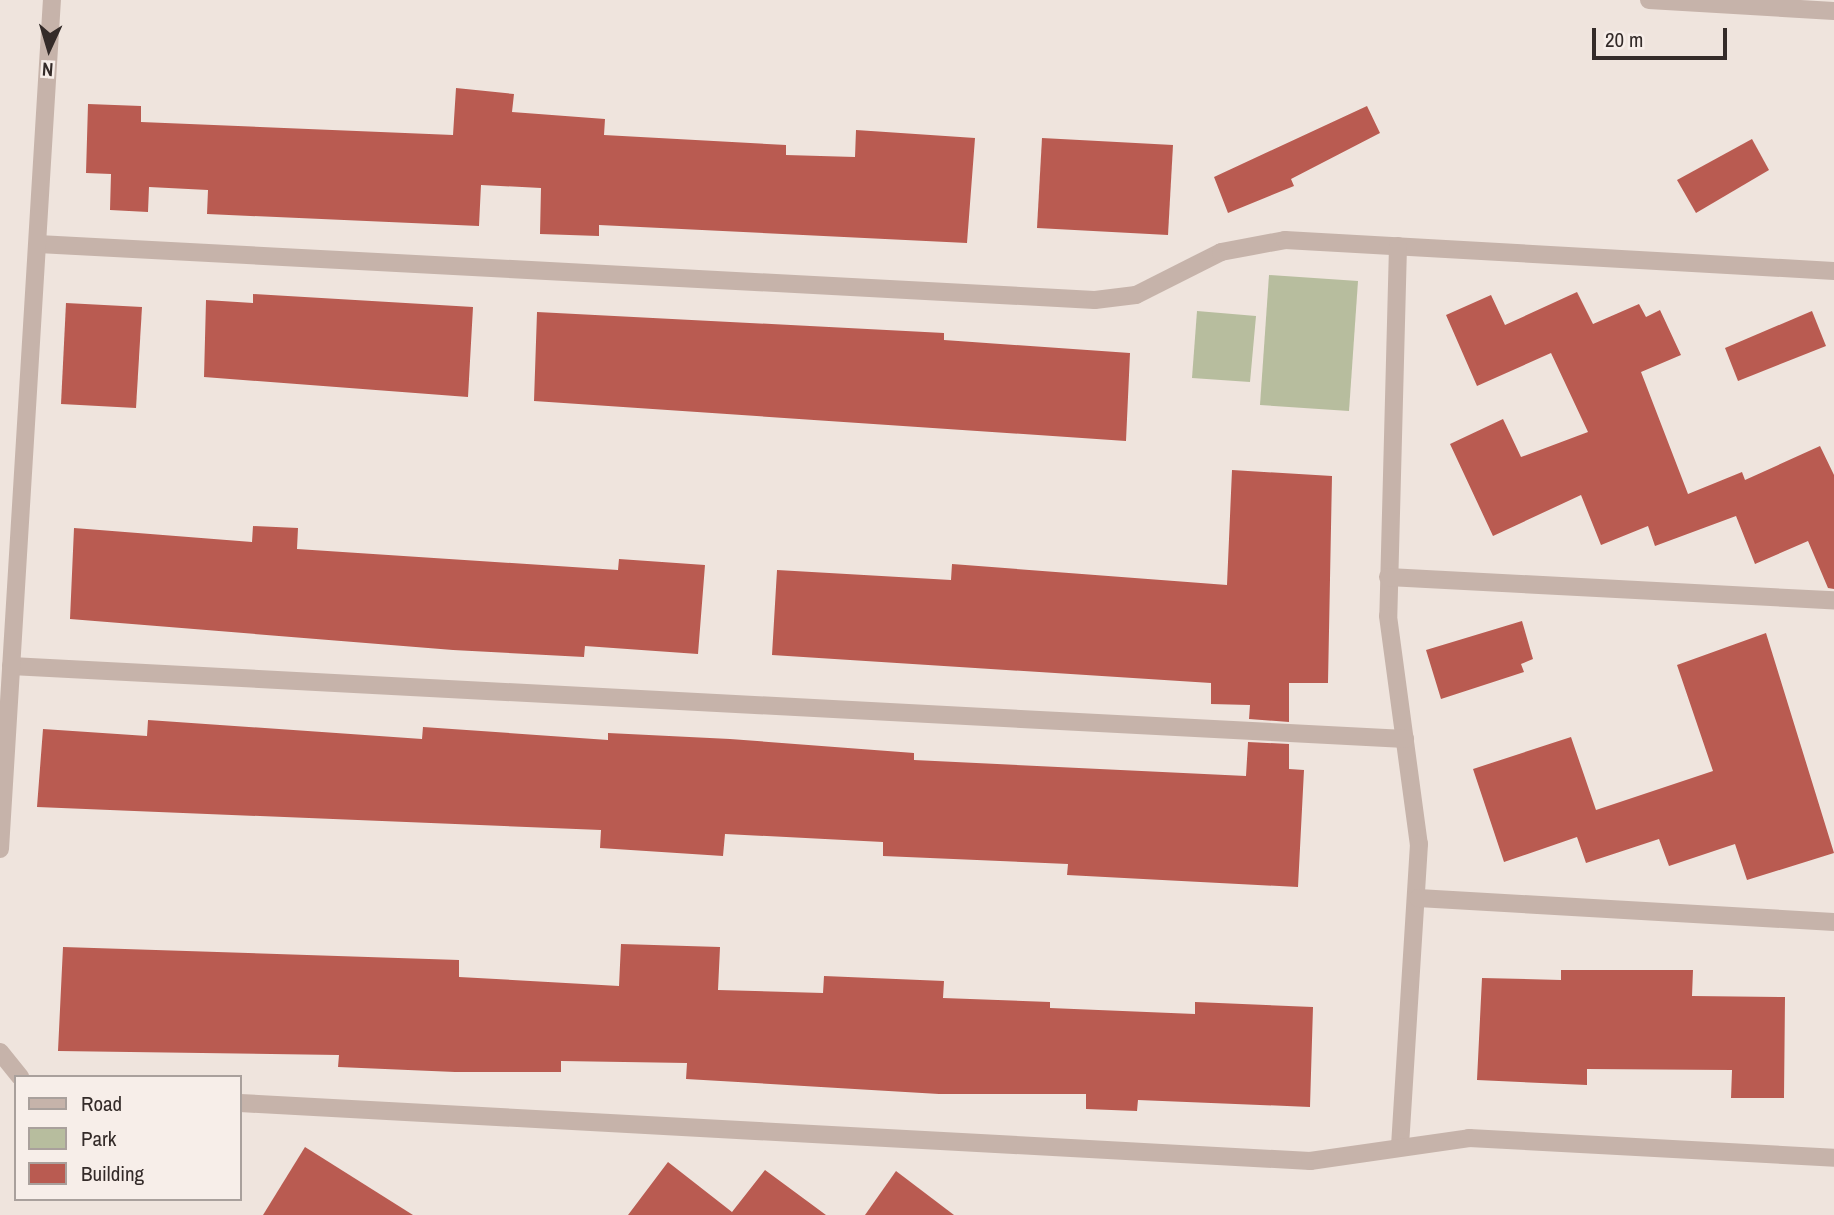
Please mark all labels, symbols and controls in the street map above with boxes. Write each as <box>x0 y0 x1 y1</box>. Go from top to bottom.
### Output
north arrow <box>14 14 84 84</box>
scale bar <box>1596 14 1731 58</box>
text: 20 m <box>1605 25 1643 54</box>
text: N <box>41 57 54 83</box>
legend <box>14 1075 242 1201</box>
text: Road <box>81 1089 122 1118</box>
text: Park <box>81 1124 116 1153</box>
text: Building <box>81 1159 144 1188</box>

